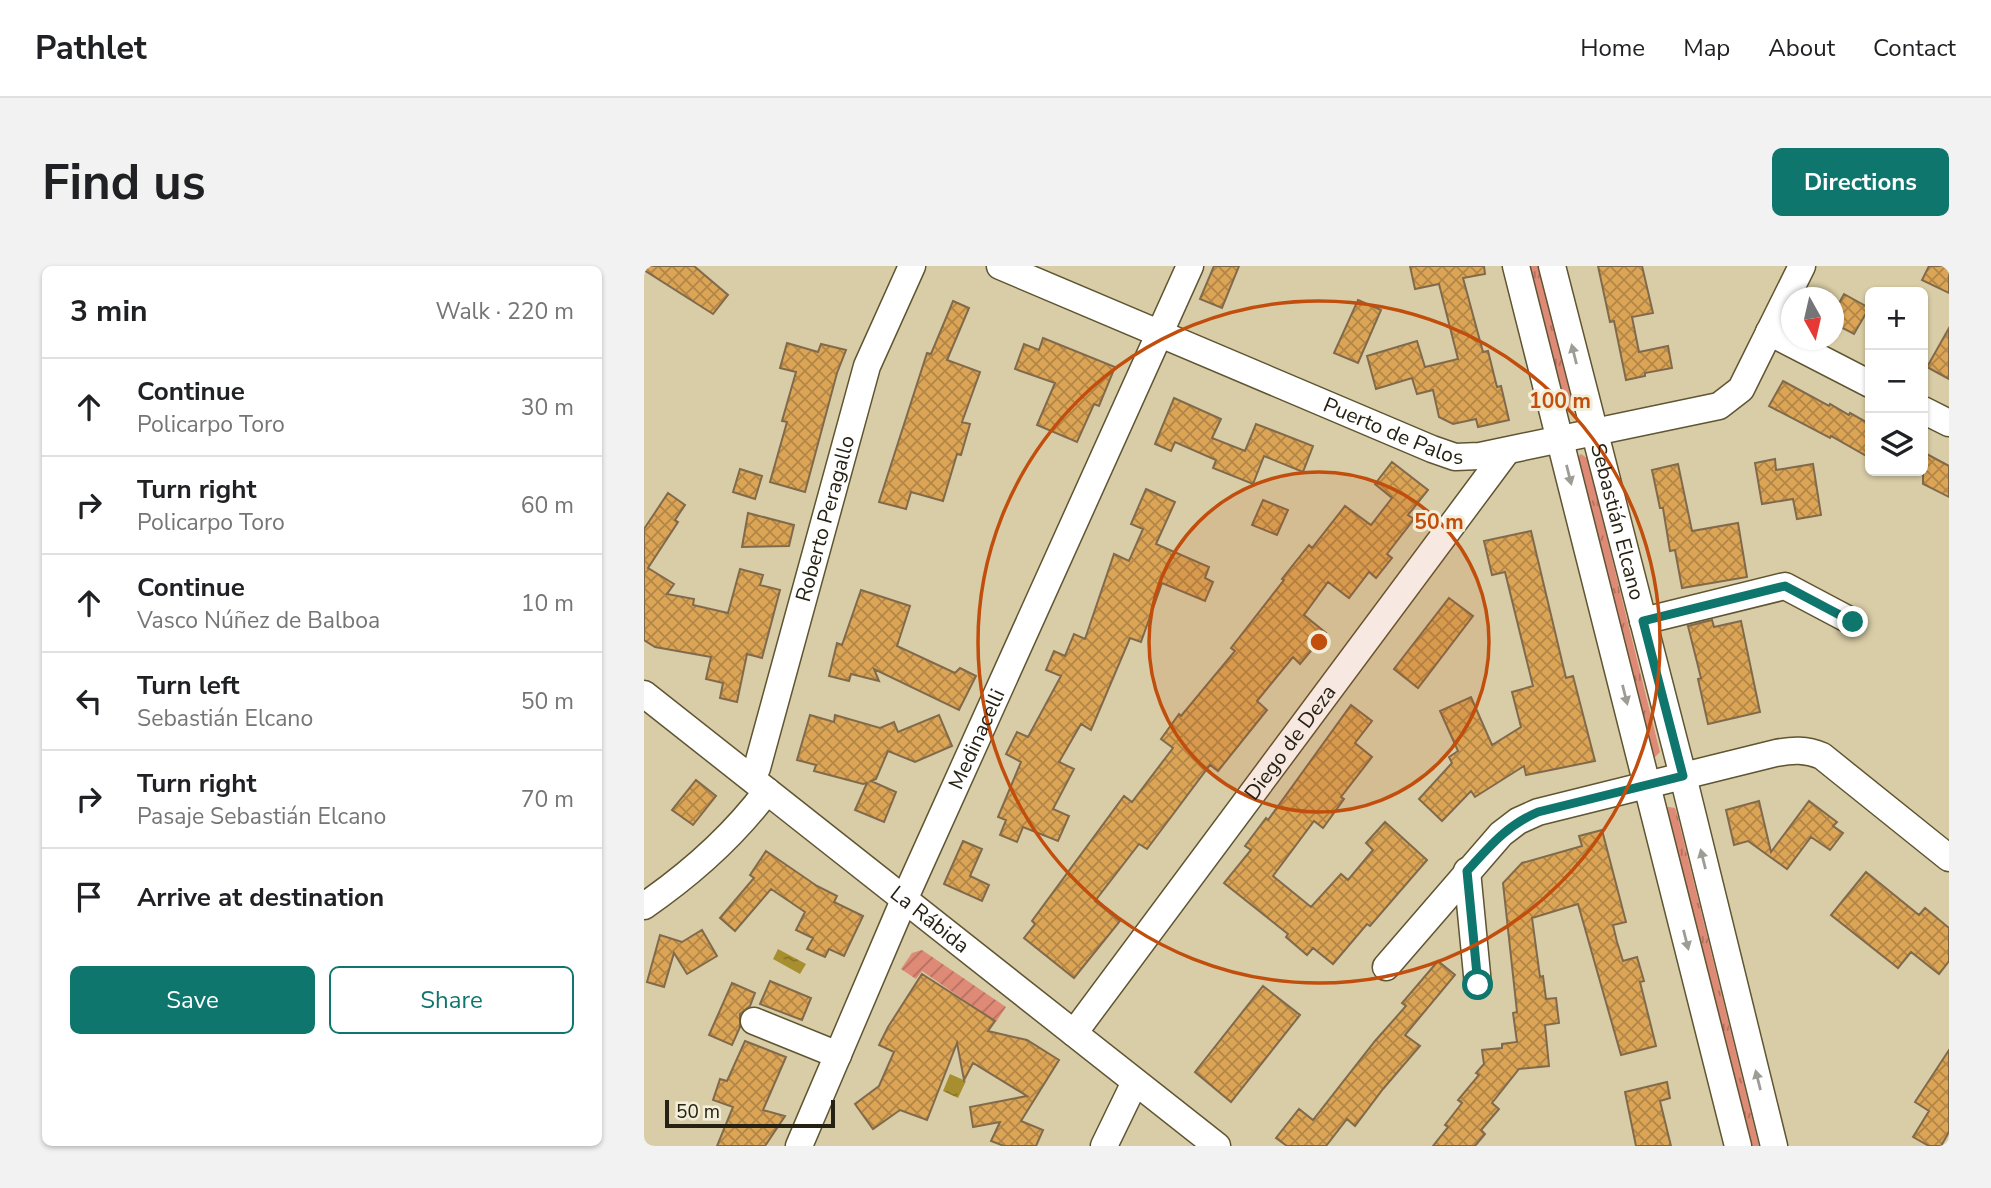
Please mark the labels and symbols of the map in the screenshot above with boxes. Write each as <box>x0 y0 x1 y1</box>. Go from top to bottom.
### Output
north arrow <box>1781 287 1844 350</box>
one-way arrow <box>1568 343 1579 365</box>
text: 100 m <box>1529 387 1591 415</box>
street label: Puerto de Palos <box>1319 391 1464 471</box>
street label: Roberto Peragallo <box>789 432 861 605</box>
street label: Sebastián Elcano <box>1584 440 1651 603</box>
one-way arrow <box>1564 464 1575 486</box>
text: 50 m <box>1414 508 1464 536</box>
route end <box>1837 606 1868 637</box>
centre of rings <box>1307 630 1331 654</box>
street label: Diego de Deza <box>1238 679 1342 806</box>
street label: Medinacelli <box>942 684 1011 794</box>
one-way arrow <box>1620 684 1631 706</box>
one-way arrow <box>1697 848 1708 870</box>
street label: La Rábida <box>884 879 975 959</box>
one-way arrow <box>1681 929 1692 951</box>
route start <box>1462 969 1493 1000</box>
one-way arrow <box>1752 1069 1763 1091</box>
scale bar <box>665 1097 835 1129</box>

